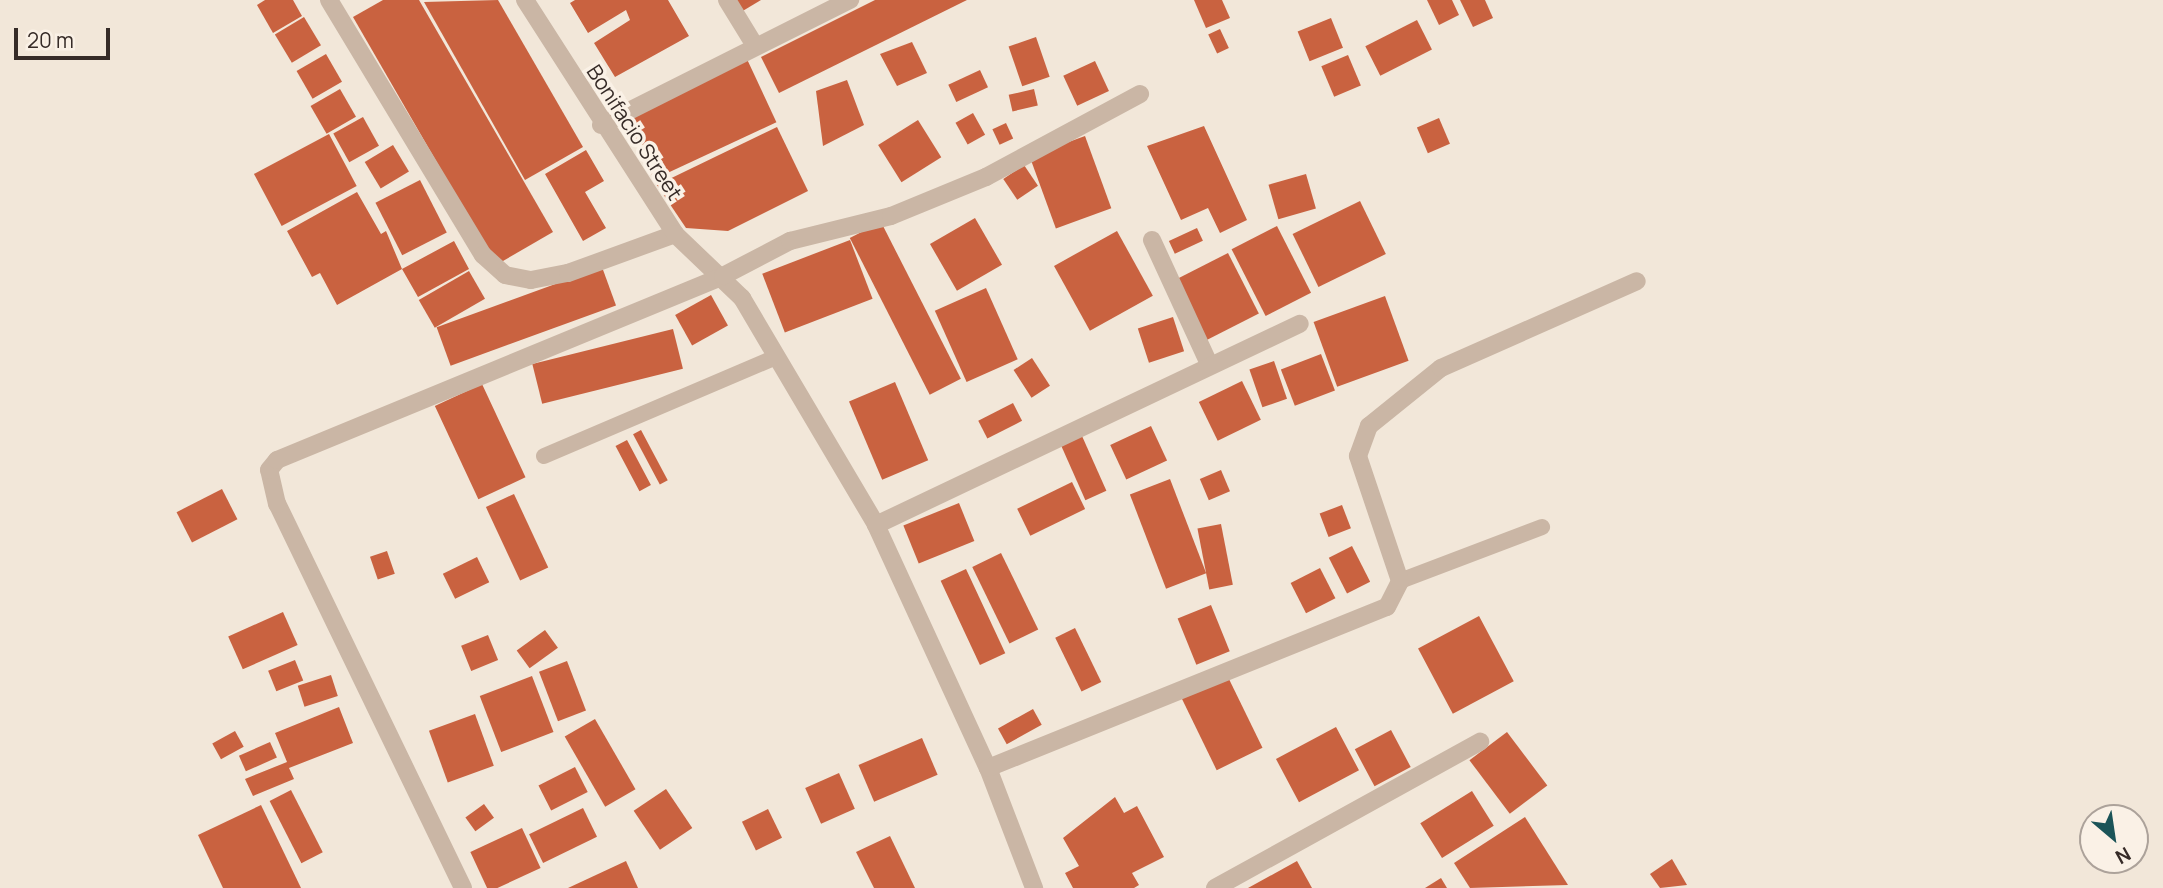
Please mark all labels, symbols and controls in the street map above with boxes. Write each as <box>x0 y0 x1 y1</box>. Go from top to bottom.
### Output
scale bar <box>18 14 114 58</box>
text: 20 m <box>27 26 74 54</box>
street label: Bonifacio Street <box>582 60 688 204</box>
north arrow <box>2079 804 2149 874</box>
text: N <box>2111 841 2135 870</box>

